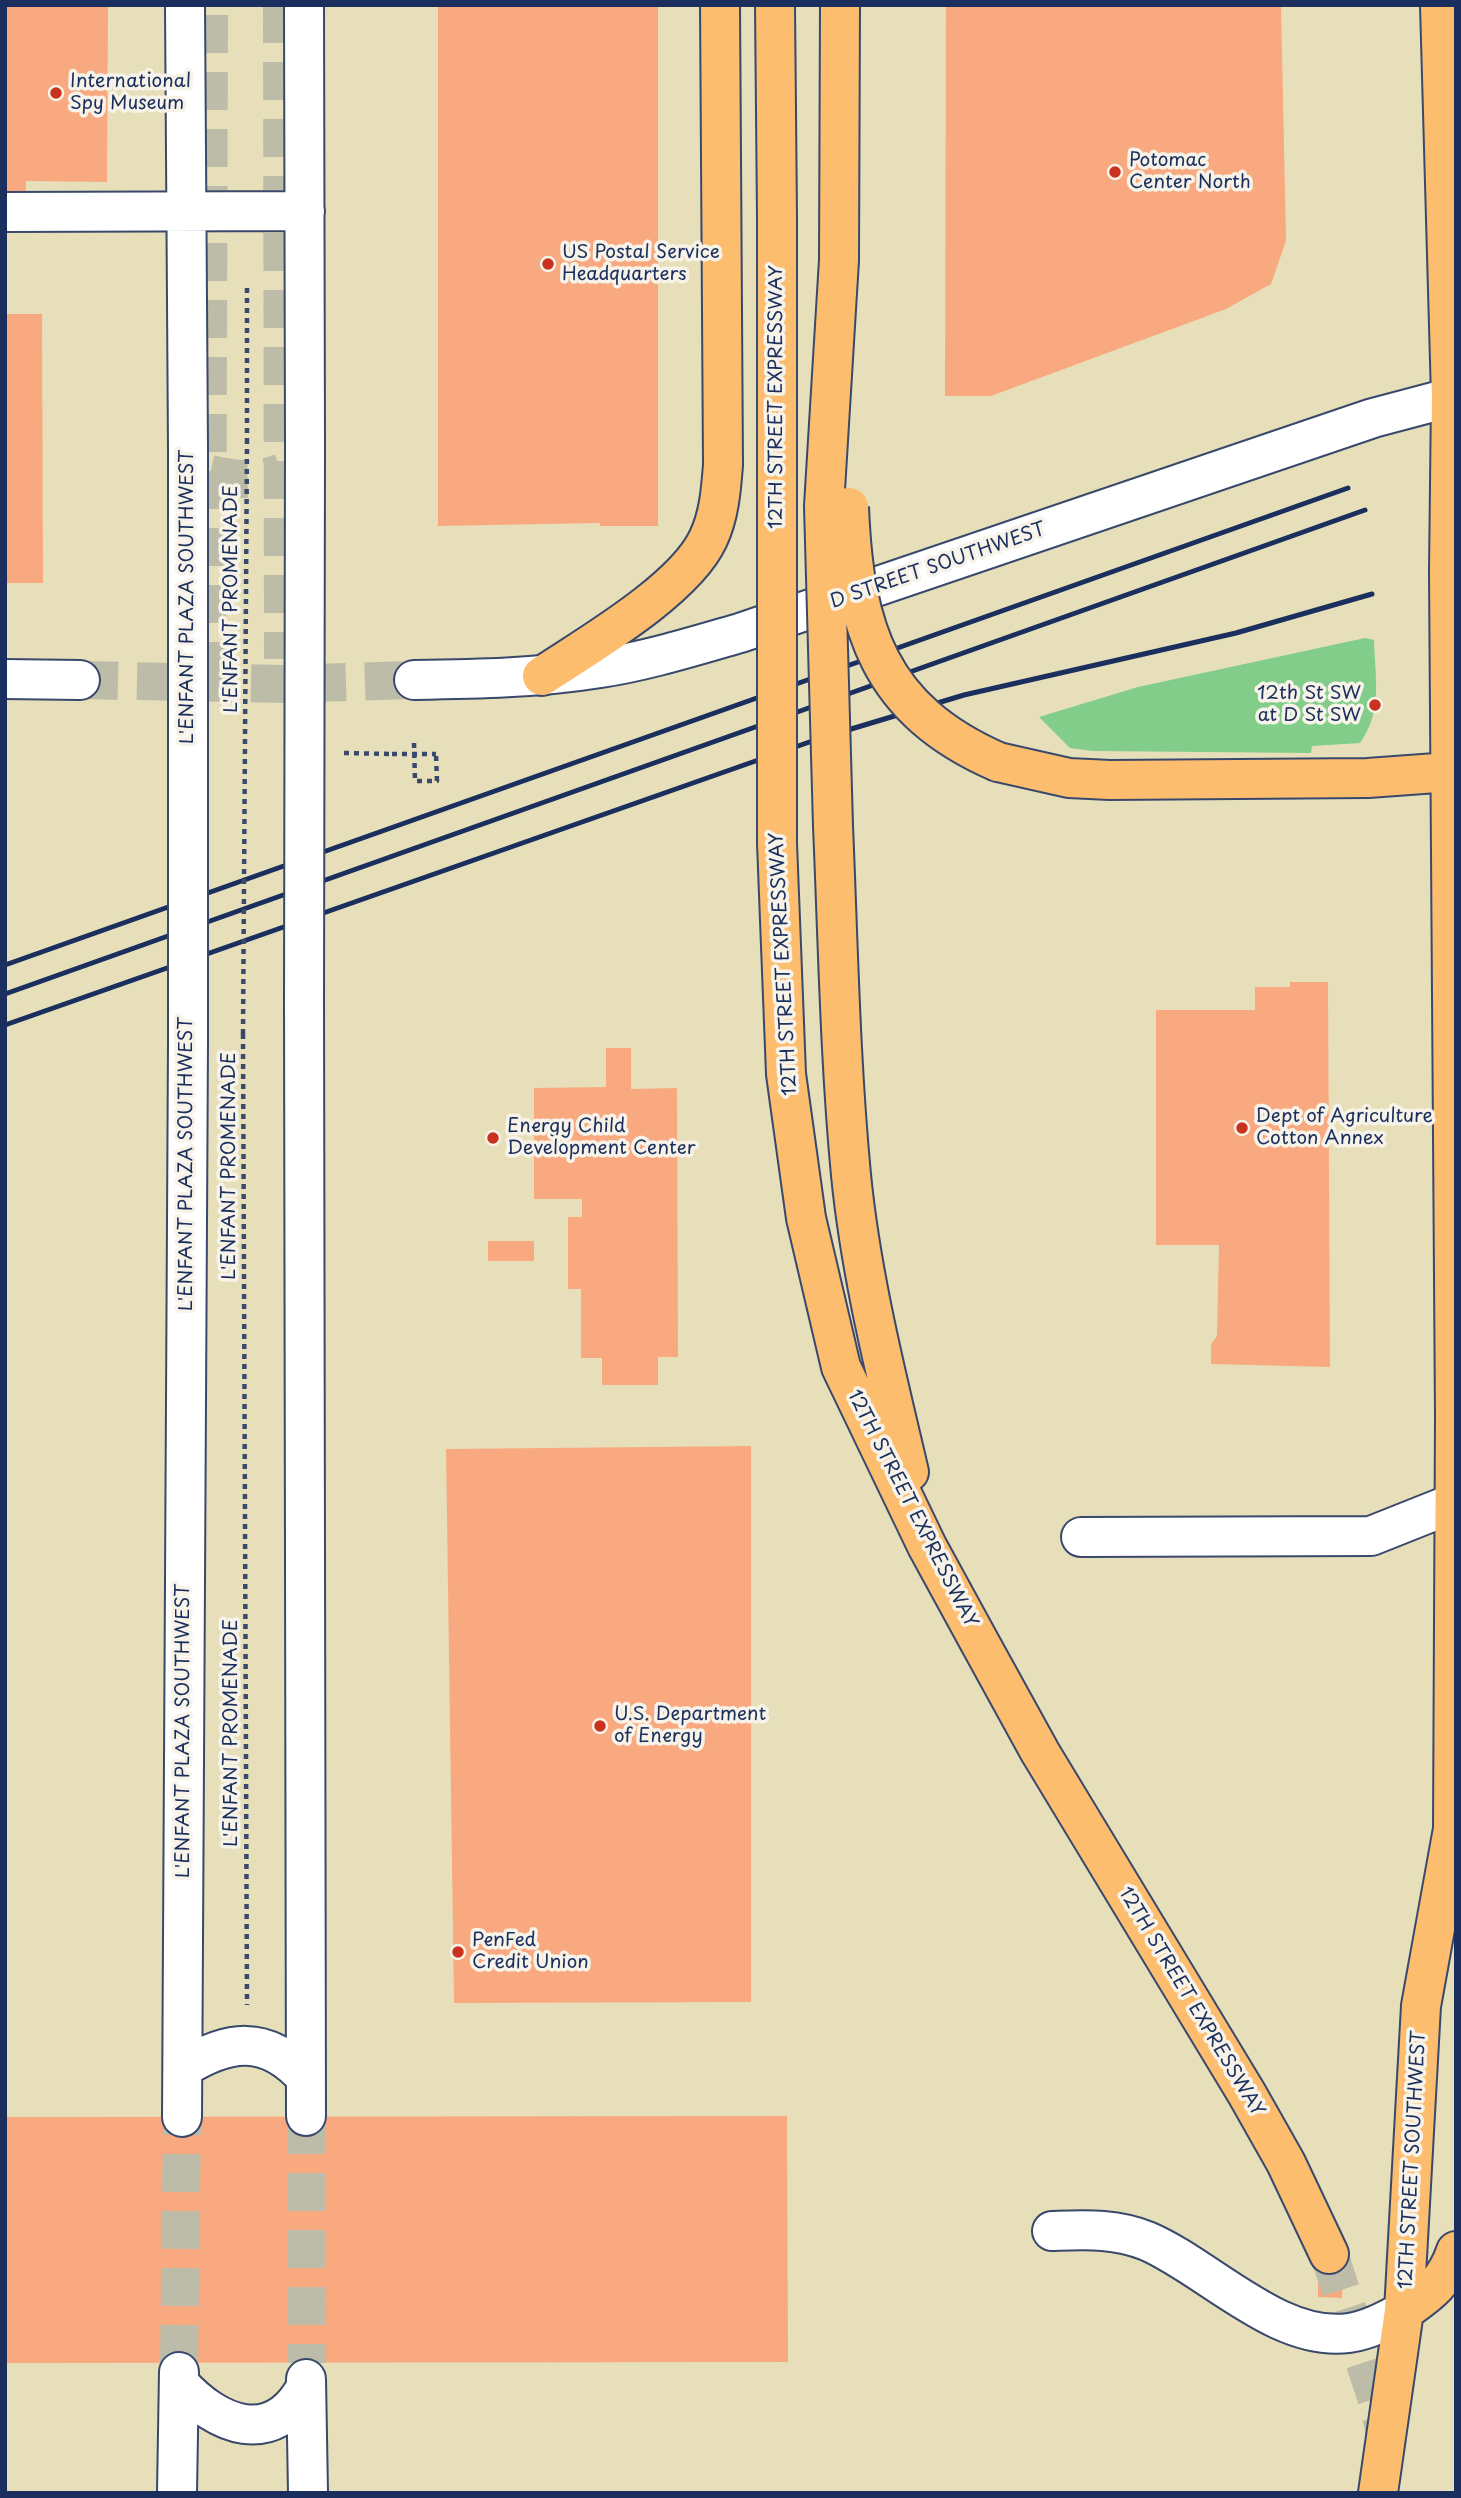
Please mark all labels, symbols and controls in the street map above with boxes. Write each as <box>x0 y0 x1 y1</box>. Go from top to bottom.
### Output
place label: International Spy Museum <box>70 71 191 115</box>
marker: International Spy Museum <box>48 85 64 101</box>
place label: Potomac Center North <box>1129 150 1251 194</box>
marker: Potomac Center North <box>1107 164 1123 180</box>
place label: US Postal Service Headquarters <box>562 242 720 286</box>
marker: US Postal Service Headquarters <box>540 256 556 272</box>
street label: 12TH STREET EXPRESSWAY <box>766 265 788 529</box>
street label: L'ENFANT PLAZA SOUTHWEST <box>177 450 199 744</box>
street label: L'ENFANT PROMENADE <box>221 485 243 713</box>
street label: D STREET SOUTHWEST <box>827 518 1049 614</box>
place label: 12th St SW at D St SW <box>1257 683 1361 727</box>
marker: 12th St SW at D St SW <box>1367 697 1383 713</box>
street label: 12TH STREET EXPRESSWAY <box>766 832 802 1096</box>
street label: L'ENFANT PLAZA SOUTHWEST <box>176 1017 198 1311</box>
street label: L'ENFANT PROMENADE <box>219 1052 241 1280</box>
place label: Dept of Agriculture Cotton Annex <box>1256 1106 1433 1150</box>
place label: Energy Child Development Center <box>507 1116 696 1160</box>
marker: Dept of Agriculture Cotton Annex <box>1234 1120 1250 1136</box>
marker: Energy Child Development Center <box>485 1130 501 1146</box>
street label: 12TH STREET EXPRESSWAY <box>842 1386 982 1632</box>
street label: L'ENFANT PLAZA SOUTHWEST <box>173 1584 195 1878</box>
street label: L'ENFANT PROMENADE <box>221 1619 243 1847</box>
place label: U.S. Department of Energy <box>614 1704 766 1748</box>
marker: U.S. Department of Energy <box>592 1718 608 1734</box>
street label: 12TH STREET EXPRESSWAY <box>1113 1883 1269 2121</box>
place label: PenFed Credit Union <box>472 1930 589 1974</box>
marker: PenFed Credit Union <box>450 1944 466 1960</box>
street label: 12TH STREET SOUTHWEST <box>1395 2030 1431 2290</box>

